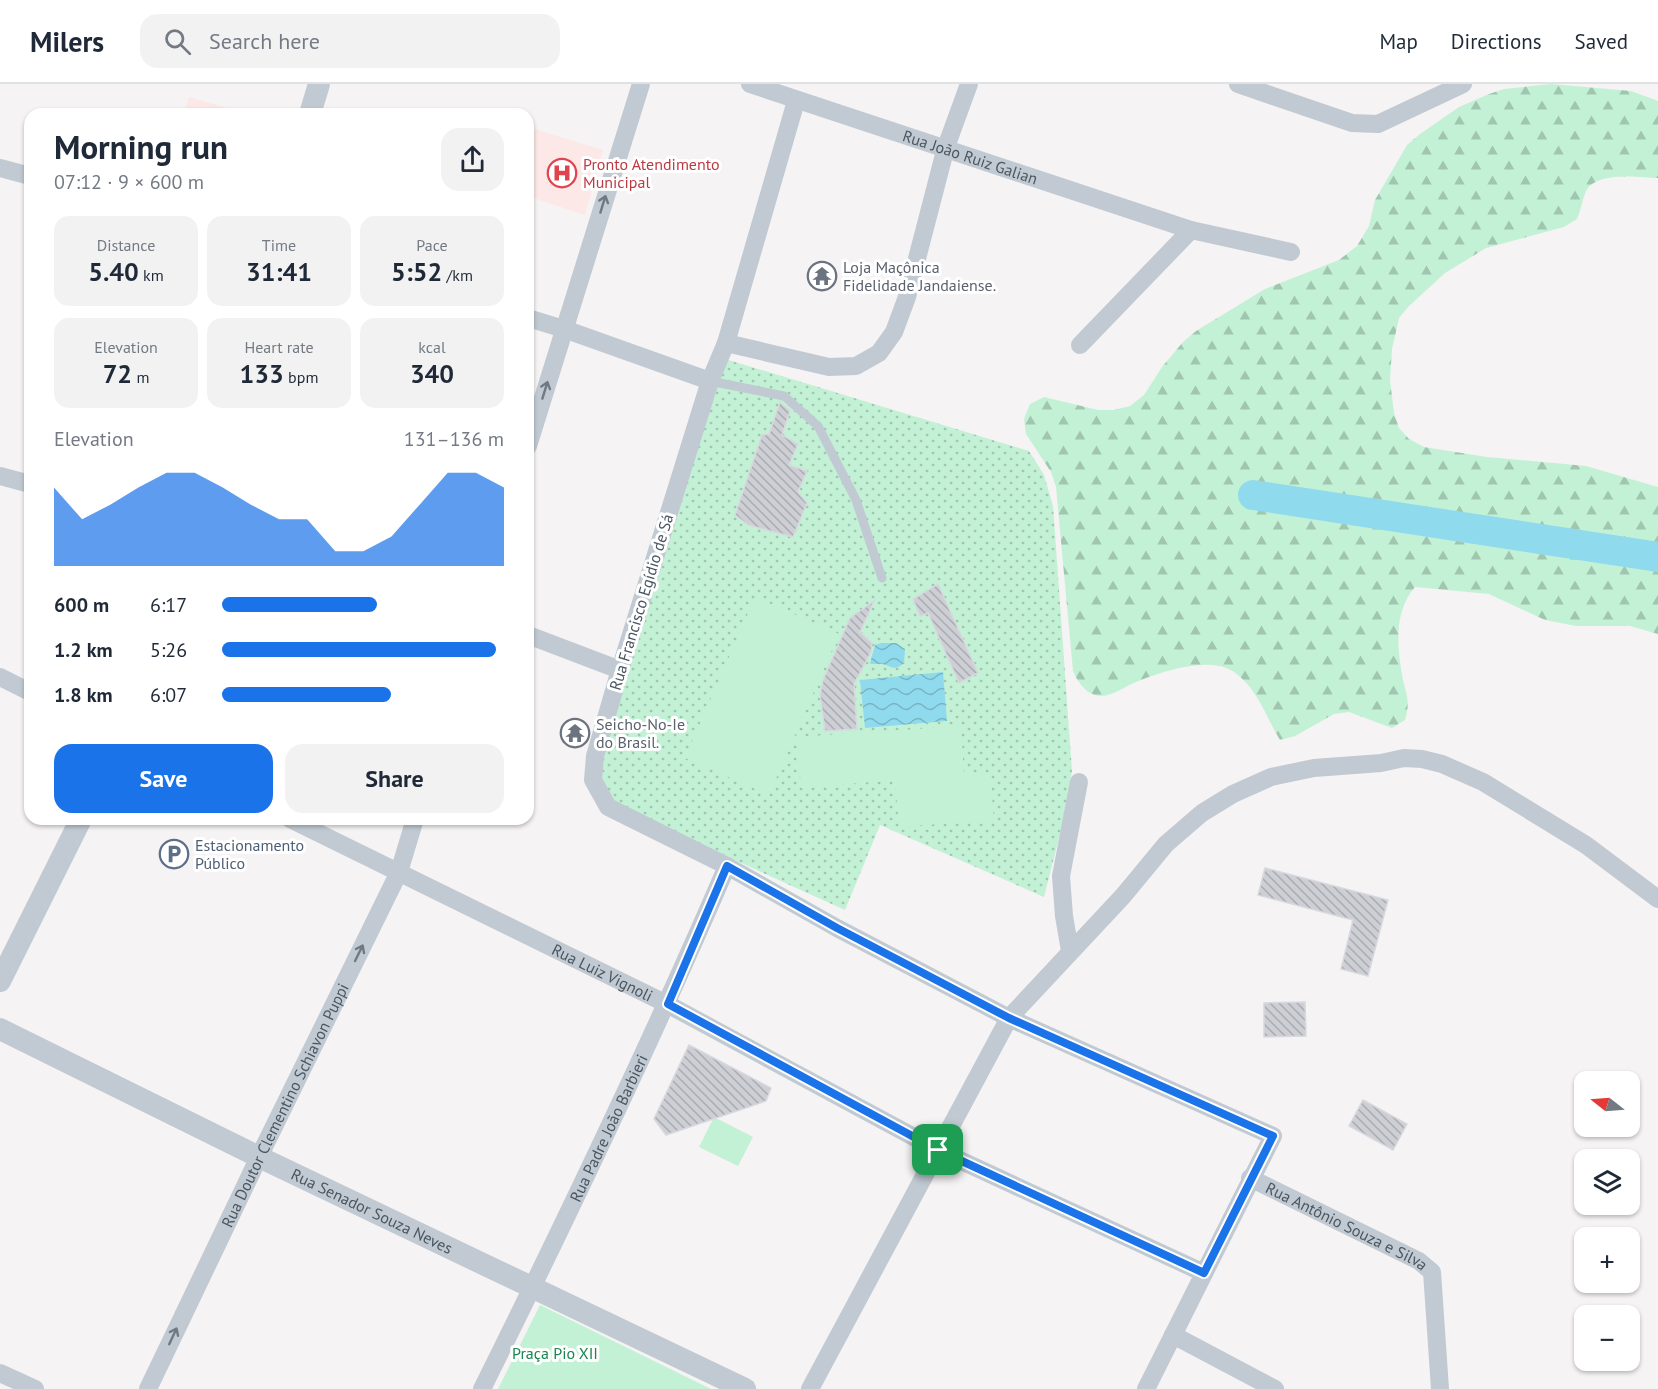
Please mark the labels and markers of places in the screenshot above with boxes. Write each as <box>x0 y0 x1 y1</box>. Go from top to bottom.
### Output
place label: Pronto Atendimento Municipal <box>583 154 720 192</box>
hospital icon: Pronto Atendimento Municipal <box>546 157 578 189</box>
place label: Loja Maçônica Fidelidade Jandaiense. <box>843 257 996 295</box>
temple icon: Loja Maçônica Fidelidade Jandaiense. <box>806 260 838 292</box>
place label: Seicho-No-Ie do Brasil. <box>596 714 685 752</box>
temple icon: Seicho-No-Ie do Brasil. <box>559 717 591 749</box>
place label: Estacionamento Público <box>195 835 304 873</box>
parking icon: Estacionamento Público <box>158 838 190 870</box>
pin <box>912 1124 963 1175</box>

